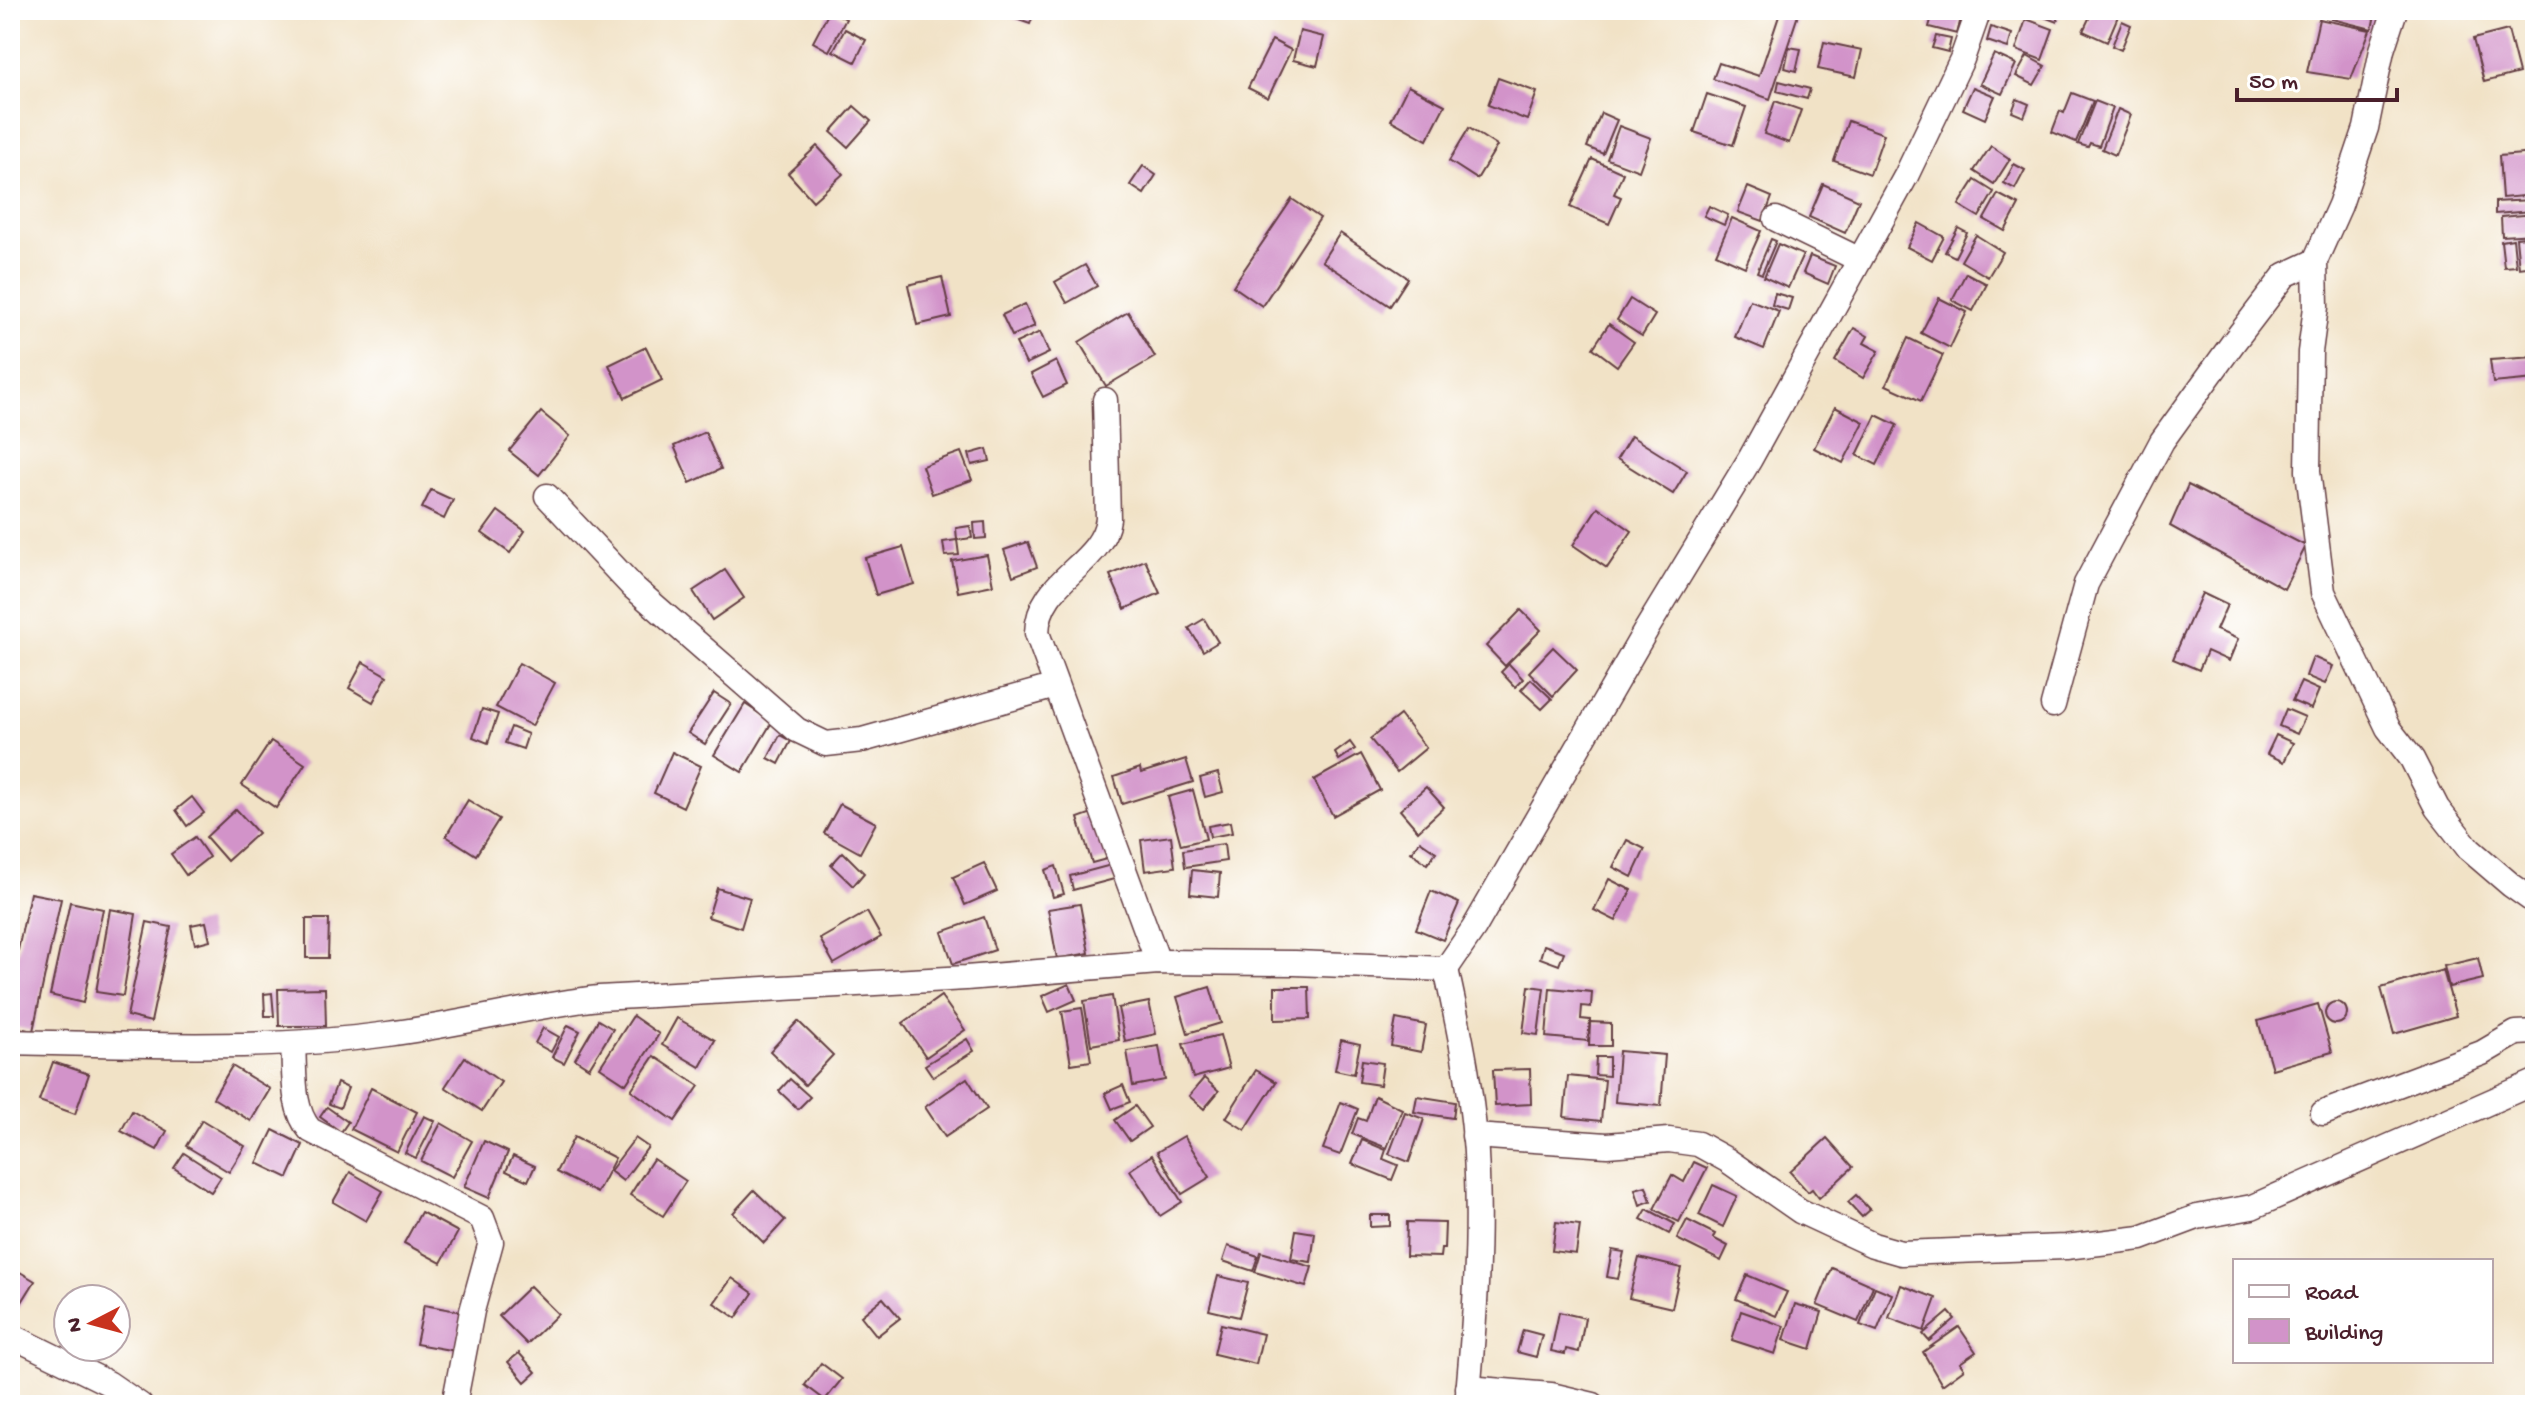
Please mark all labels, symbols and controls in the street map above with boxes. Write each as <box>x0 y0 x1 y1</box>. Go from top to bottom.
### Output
scale bar <box>2237 52 2397 102</box>
text: 50 m <box>2249 69 2298 98</box>
legend <box>2233 1259 2493 1363</box>
text: Road <box>2305 1280 2359 1309</box>
north arrow <box>52 1283 132 1363</box>
text: N <box>62 1316 90 1333</box>
text: Building <box>2304 1320 2383 1349</box>

